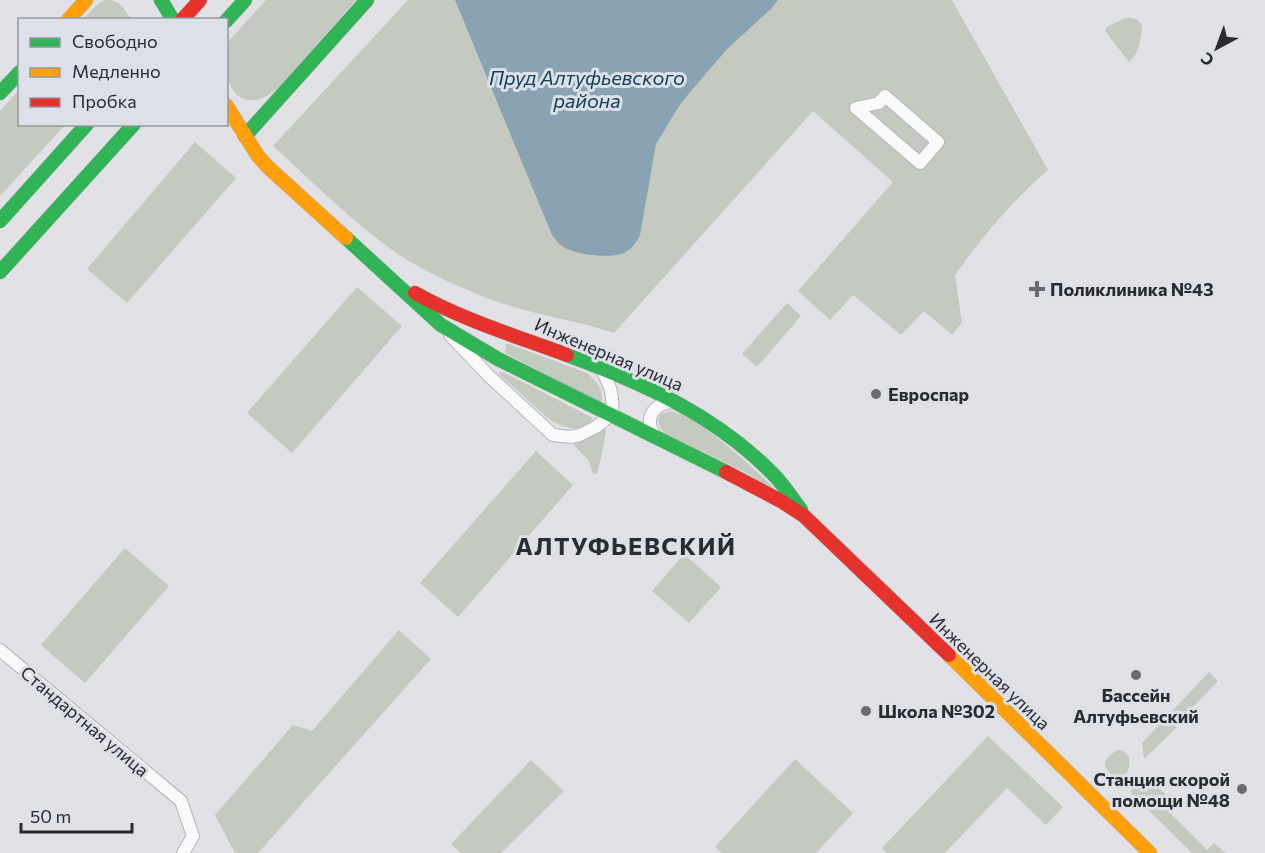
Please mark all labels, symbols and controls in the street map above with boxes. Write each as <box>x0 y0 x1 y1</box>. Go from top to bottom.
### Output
legend <box>18 18 228 126</box>
north arrow <box>1187 18 1247 78</box>
text: Свободно <box>72 30 158 52</box>
text: С <box>1196 49 1217 70</box>
text: Медленно <box>72 60 161 82</box>
water label: Пруд Алтуфьевского района <box>489 65 685 112</box>
text: Пробка <box>72 90 137 112</box>
place label: Поликлиника №43 <box>1050 278 1214 300</box>
marker: Поликлиника №43 <box>1028 280 1046 298</box>
street label: Инженерная улица <box>531 313 687 395</box>
place label: Евроспар <box>888 383 969 405</box>
marker: Евроспар <box>869 387 883 401</box>
district label: АЛТУФЬЕВСКИЙ <box>515 531 737 560</box>
street label: Инженерная улица <box>925 608 1055 734</box>
street label: Стандартная улица <box>16 661 154 781</box>
marker: Бассейн Алтуфьевский <box>1129 668 1143 682</box>
place label: Бассейн Алтуфьевский <box>1073 684 1199 727</box>
place label: Школа №302 <box>878 700 995 722</box>
marker: Школа №302 <box>859 704 873 718</box>
place label: Станция скорой помощи №48 <box>1094 768 1230 811</box>
marker: Станция скорой помощи №48 <box>1235 782 1249 796</box>
scale bar <box>21 796 132 834</box>
text: 50 m <box>30 805 71 827</box>

